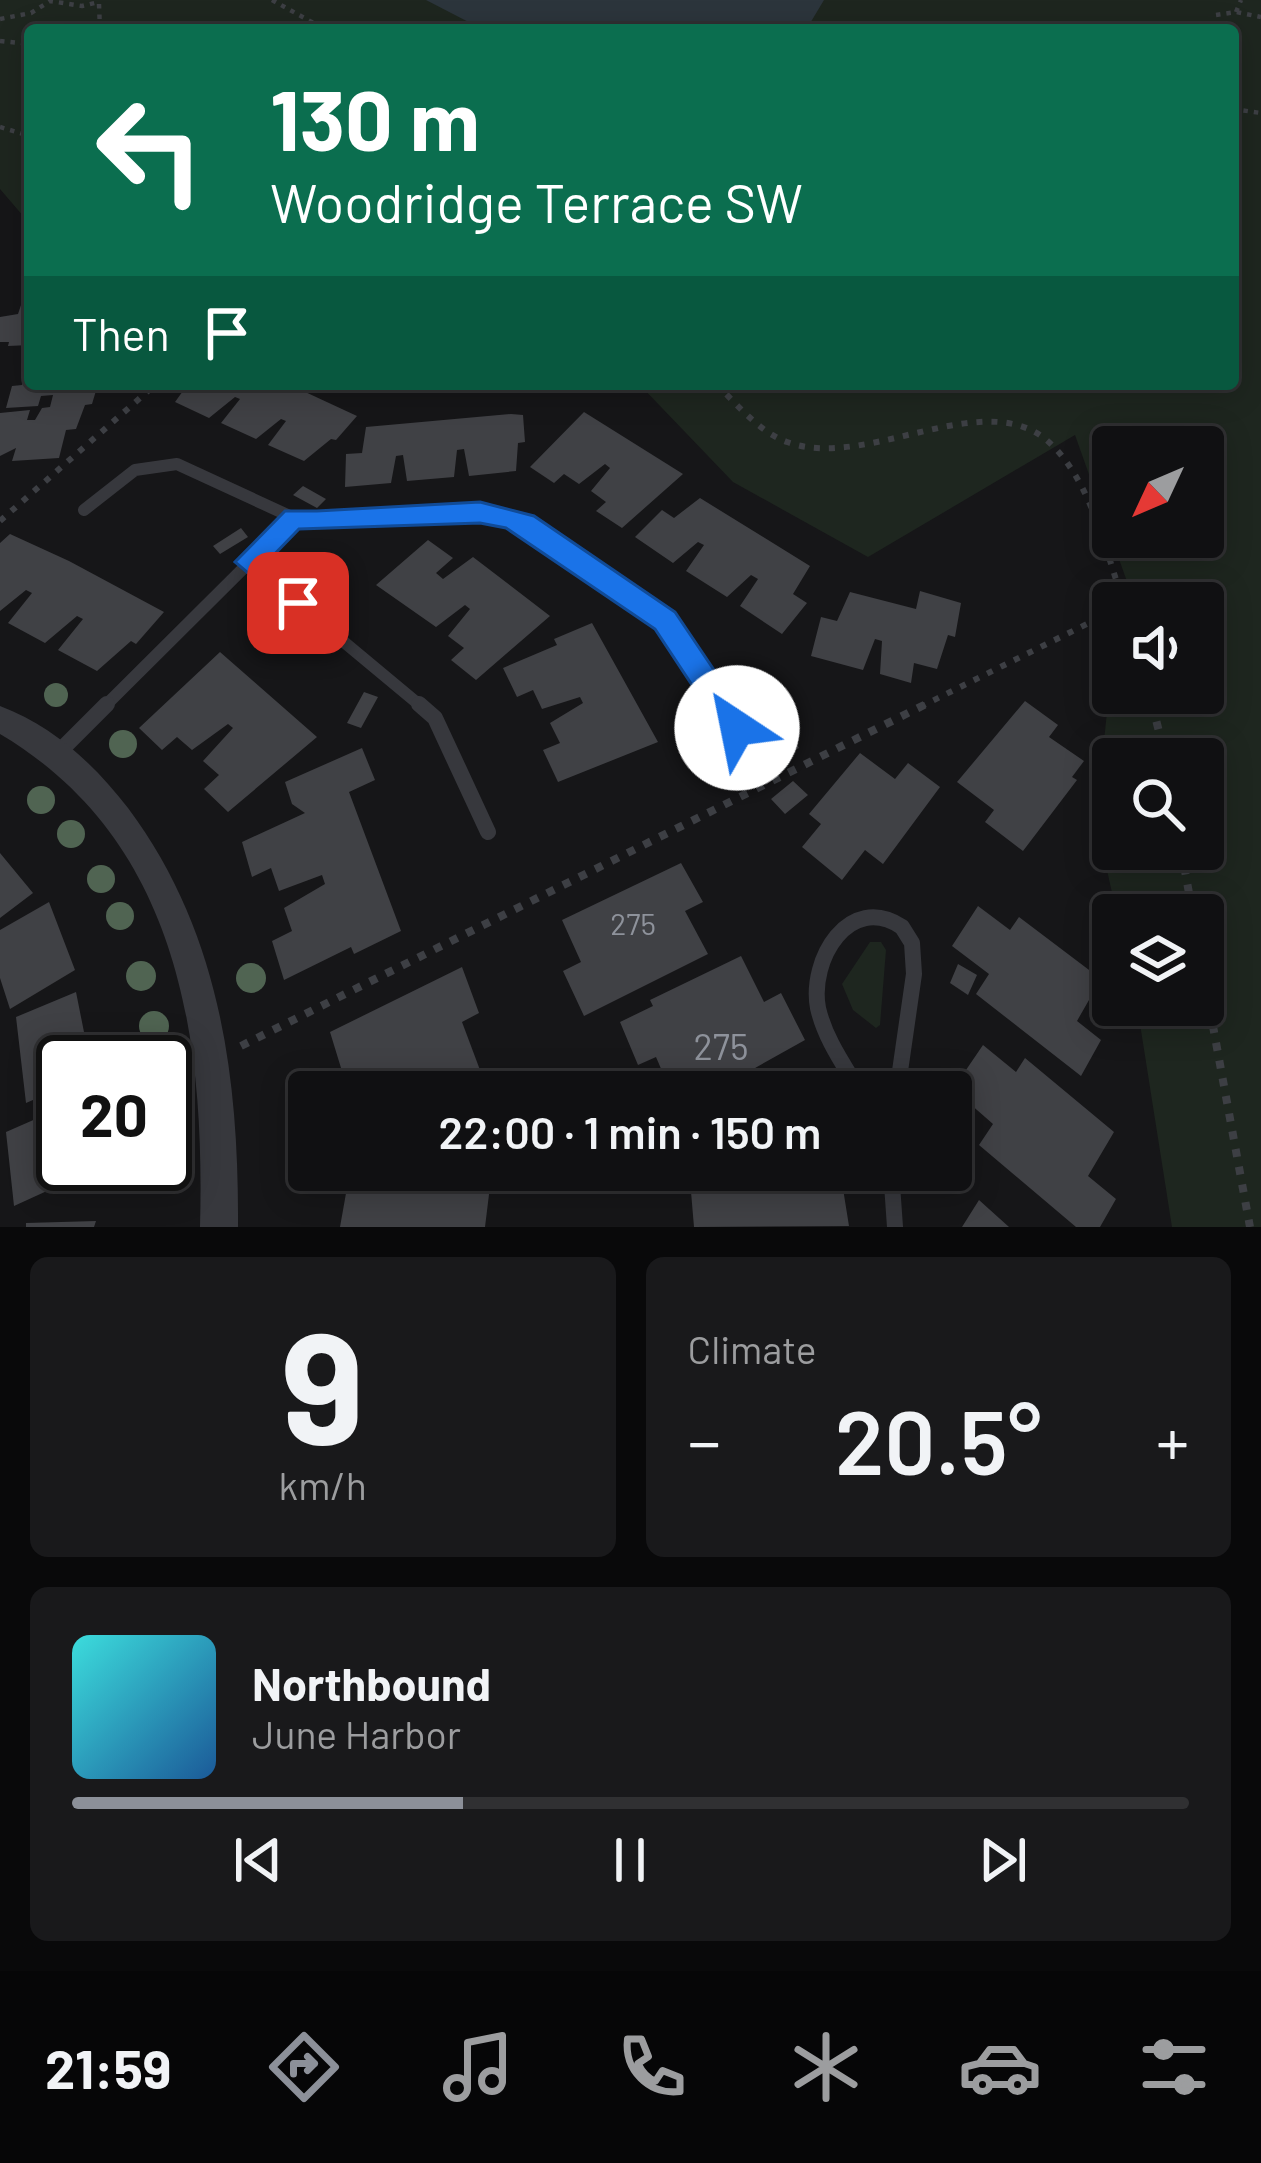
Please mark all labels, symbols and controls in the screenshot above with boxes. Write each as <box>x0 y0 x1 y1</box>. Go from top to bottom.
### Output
text: 130 m <box>270 67 480 168</box>
icon: left <box>72 72 228 228</box>
text: Woodridge Terrace SW <box>270 169 803 234</box>
icon: arrive <box>194 300 260 366</box>
text: Then <box>72 306 170 360</box>
north arrow <box>1092 426 1224 558</box>
map controls <box>1092 426 1224 1026</box>
pin <box>247 552 349 654</box>
icon: arrive <box>265 570 331 636</box>
button: sound <box>1092 582 1224 714</box>
position arrow <box>674 665 800 791</box>
button: search <box>1092 738 1224 870</box>
button: layers <box>1092 894 1224 1026</box>
house number: 275 <box>610 905 656 941</box>
house number: 275 <box>694 1024 748 1067</box>
speed limit sign: 20 <box>36 1035 192 1191</box>
text: 22:00 · 1 min · 150 m <box>439 1104 821 1158</box>
text: 9 <box>281 1289 364 1476</box>
text: Climate <box>688 1325 817 1372</box>
text: 20.5° <box>835 1385 1042 1493</box>
text: − <box>688 1400 721 1479</box>
text: + <box>1156 1400 1189 1479</box>
text: km/h <box>279 1461 367 1508</box>
text: Northbound <box>252 1656 491 1710</box>
text: June Harbor <box>252 1710 461 1757</box>
icon: previous <box>225 1827 291 1893</box>
icon: pause <box>597 1827 663 1893</box>
icon: next <box>970 1827 1036 1893</box>
icon: directions <box>262 2025 346 2109</box>
icon: music <box>436 2025 520 2109</box>
icon: phone <box>610 2025 694 2109</box>
icon: climate <box>784 2025 868 2109</box>
icon: car <box>958 2025 1042 2109</box>
icon: filters <box>1132 2025 1216 2109</box>
text: 21:59 <box>45 2035 172 2100</box>

